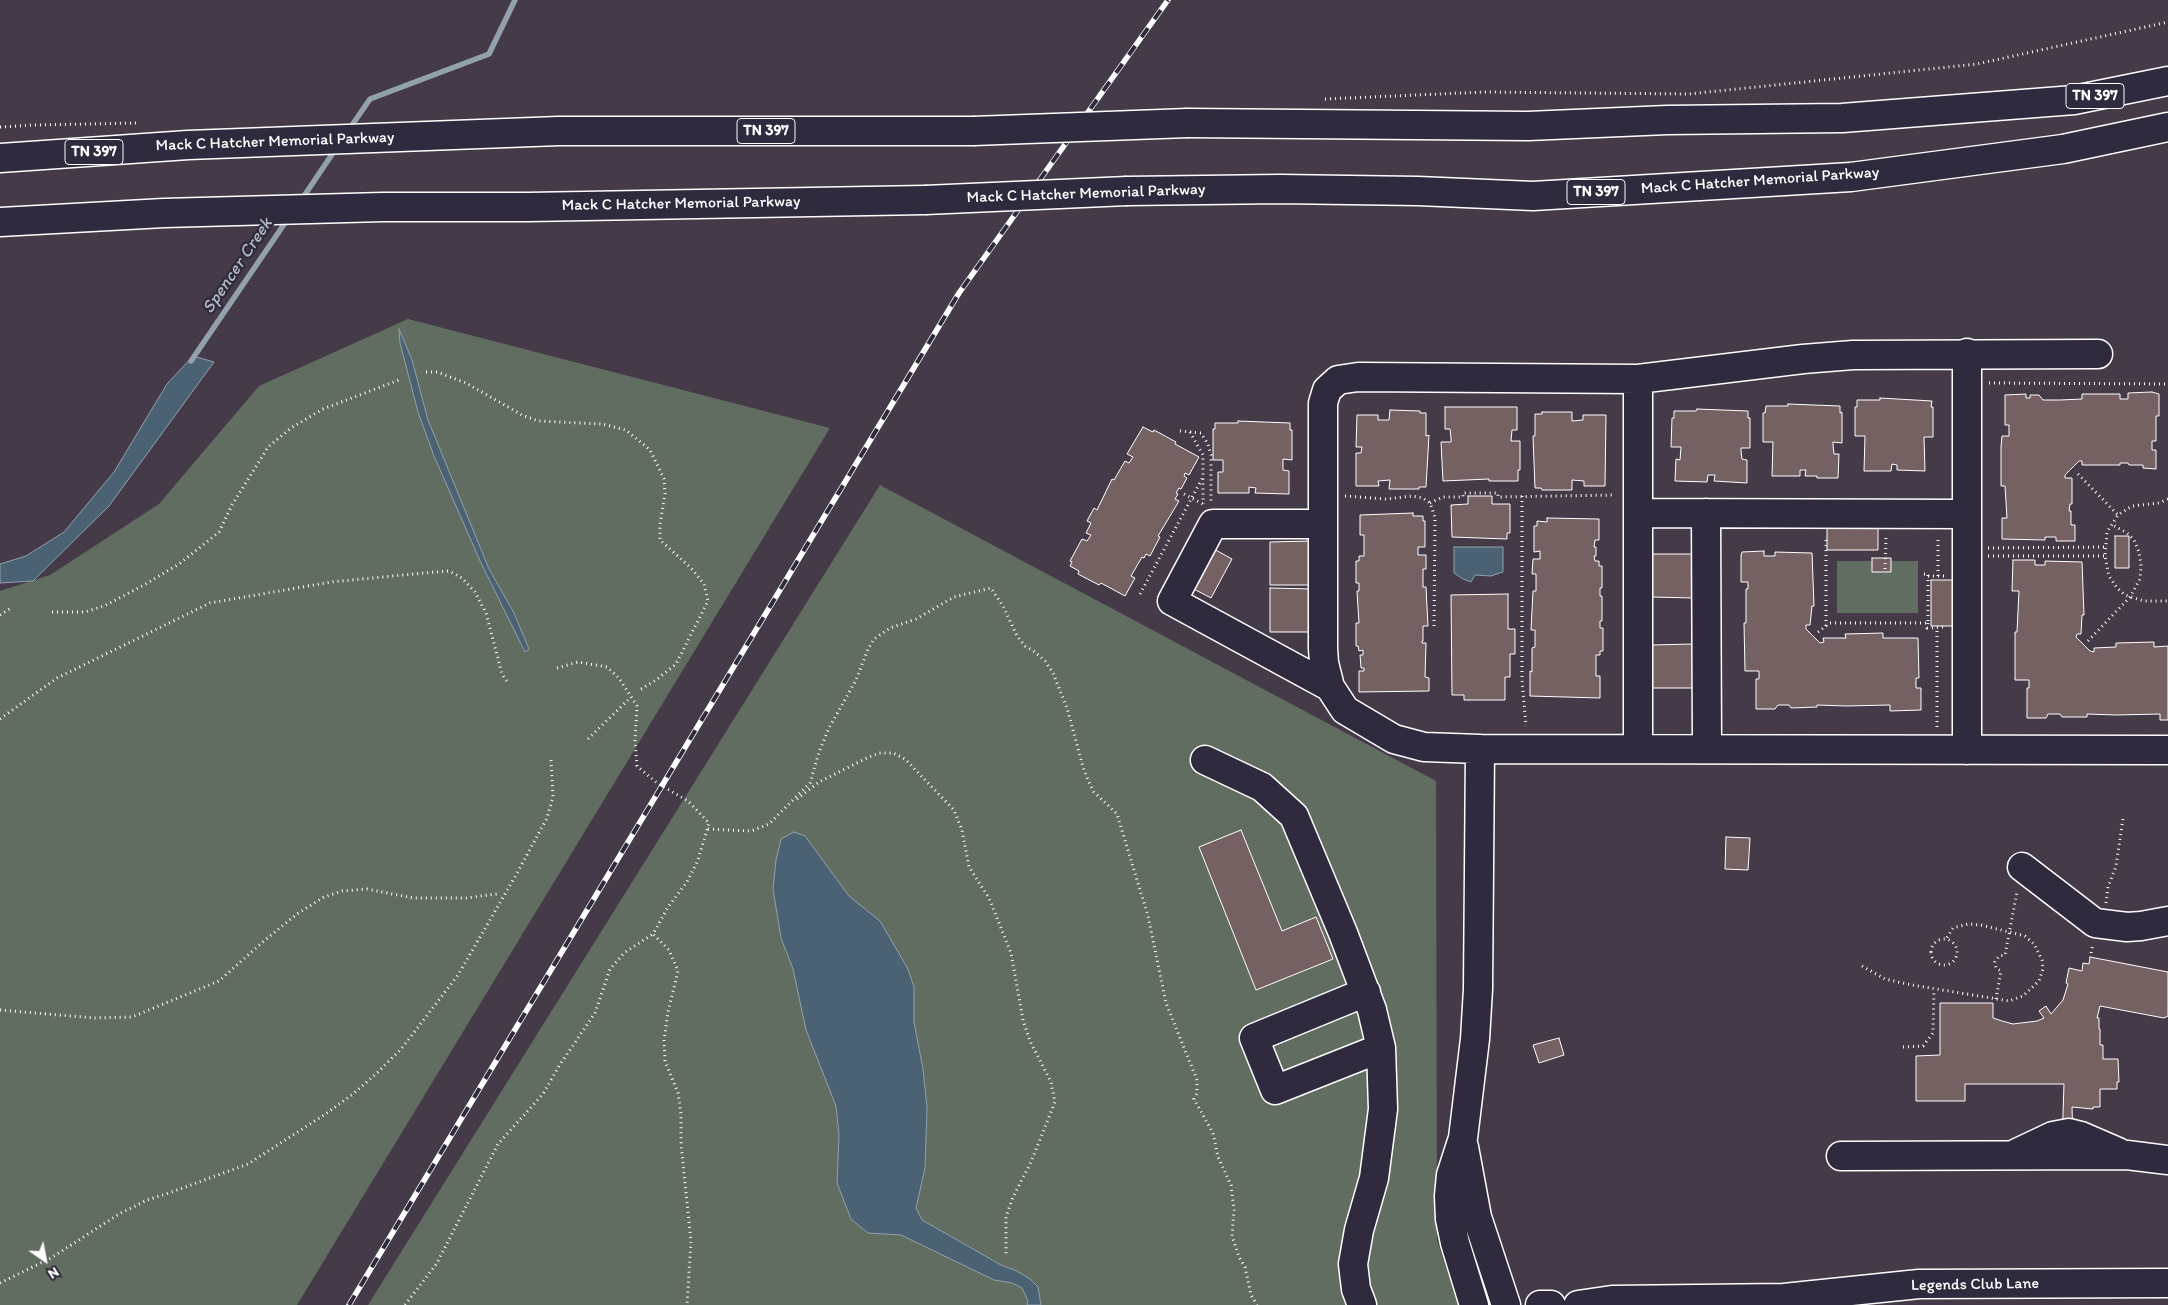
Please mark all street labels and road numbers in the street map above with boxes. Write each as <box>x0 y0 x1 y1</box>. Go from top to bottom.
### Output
road number: TN 397 <box>2066 84 2124 108</box>
road number: TN 397 <box>737 118 795 144</box>
street label: Mack C Hatcher Memorial Parkway <box>155 128 395 156</box>
road number: TN 397 <box>65 140 123 164</box>
street label: Mack C Hatcher Memorial Parkway <box>1640 163 1880 199</box>
street label: Mack C Hatcher Memorial Parkway <box>966 180 1206 208</box>
road number: TN 397 <box>1567 180 1625 204</box>
street label: Mack C Hatcher Memorial Parkway <box>561 192 801 216</box>
street label: Legends Club Lane <box>1911 1274 2039 1296</box>

